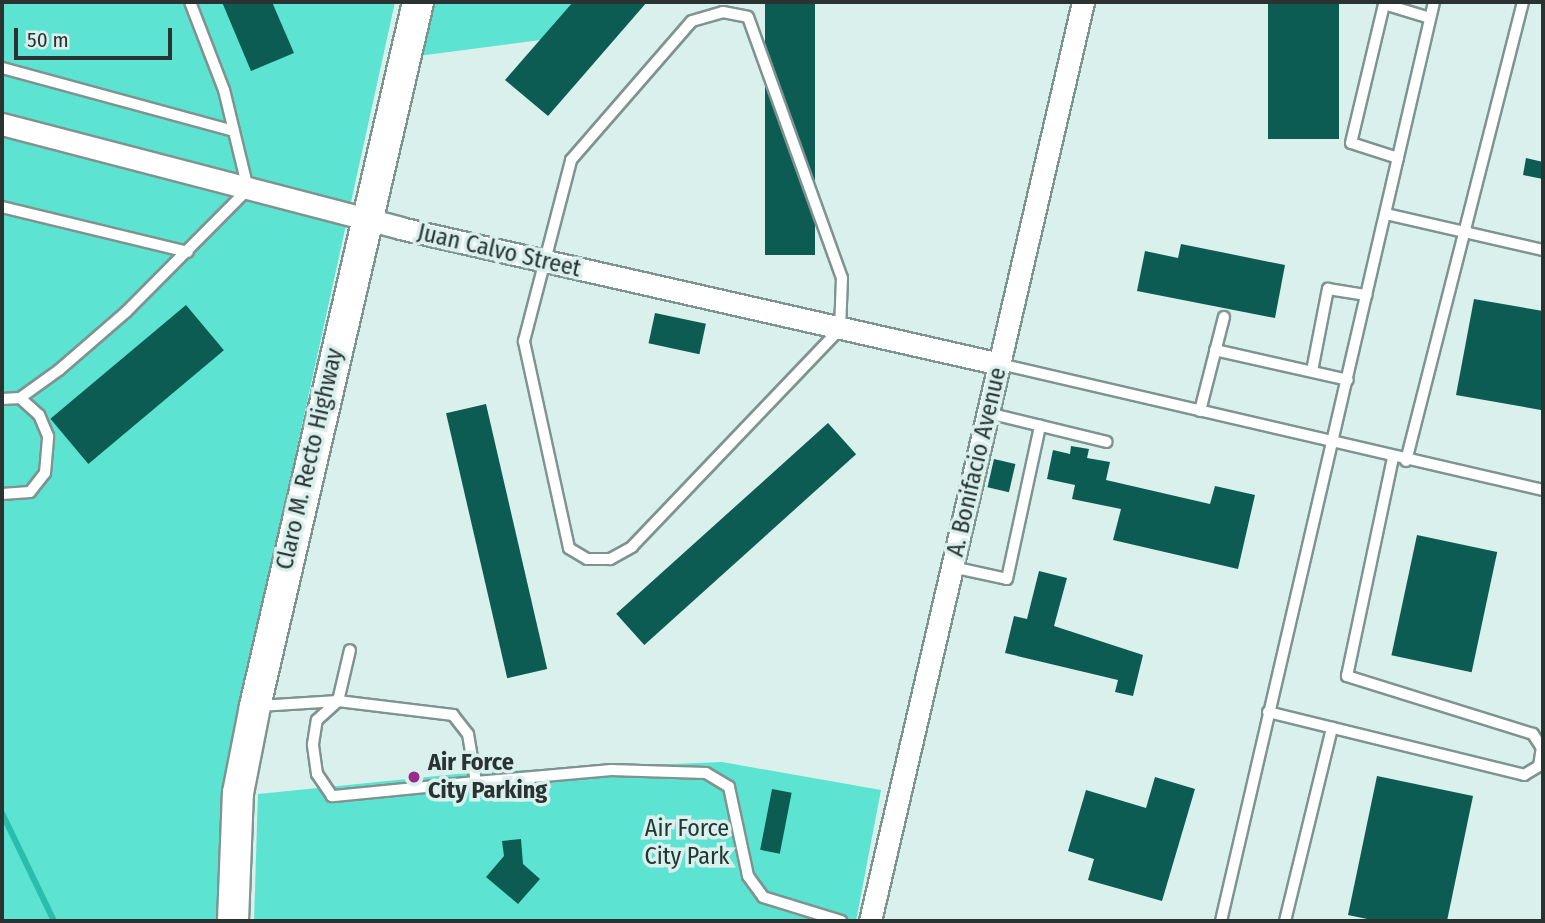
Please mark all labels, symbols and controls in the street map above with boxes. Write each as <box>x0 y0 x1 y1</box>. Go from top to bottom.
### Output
scale bar <box>18 14 175 58</box>
text: 50 m <box>27 27 69 53</box>
street label: Juan Calvo Street <box>415 218 583 284</box>
street label: Claro M. Recto Highway <box>271 346 349 572</box>
street label: A. Bonifacio Avenue <box>941 365 1013 559</box>
place label: Air Force City Parking <box>428 749 547 805</box>
marker: Air Force City Parking <box>406 769 422 785</box>
park label: Air Force City Park <box>645 815 729 871</box>

